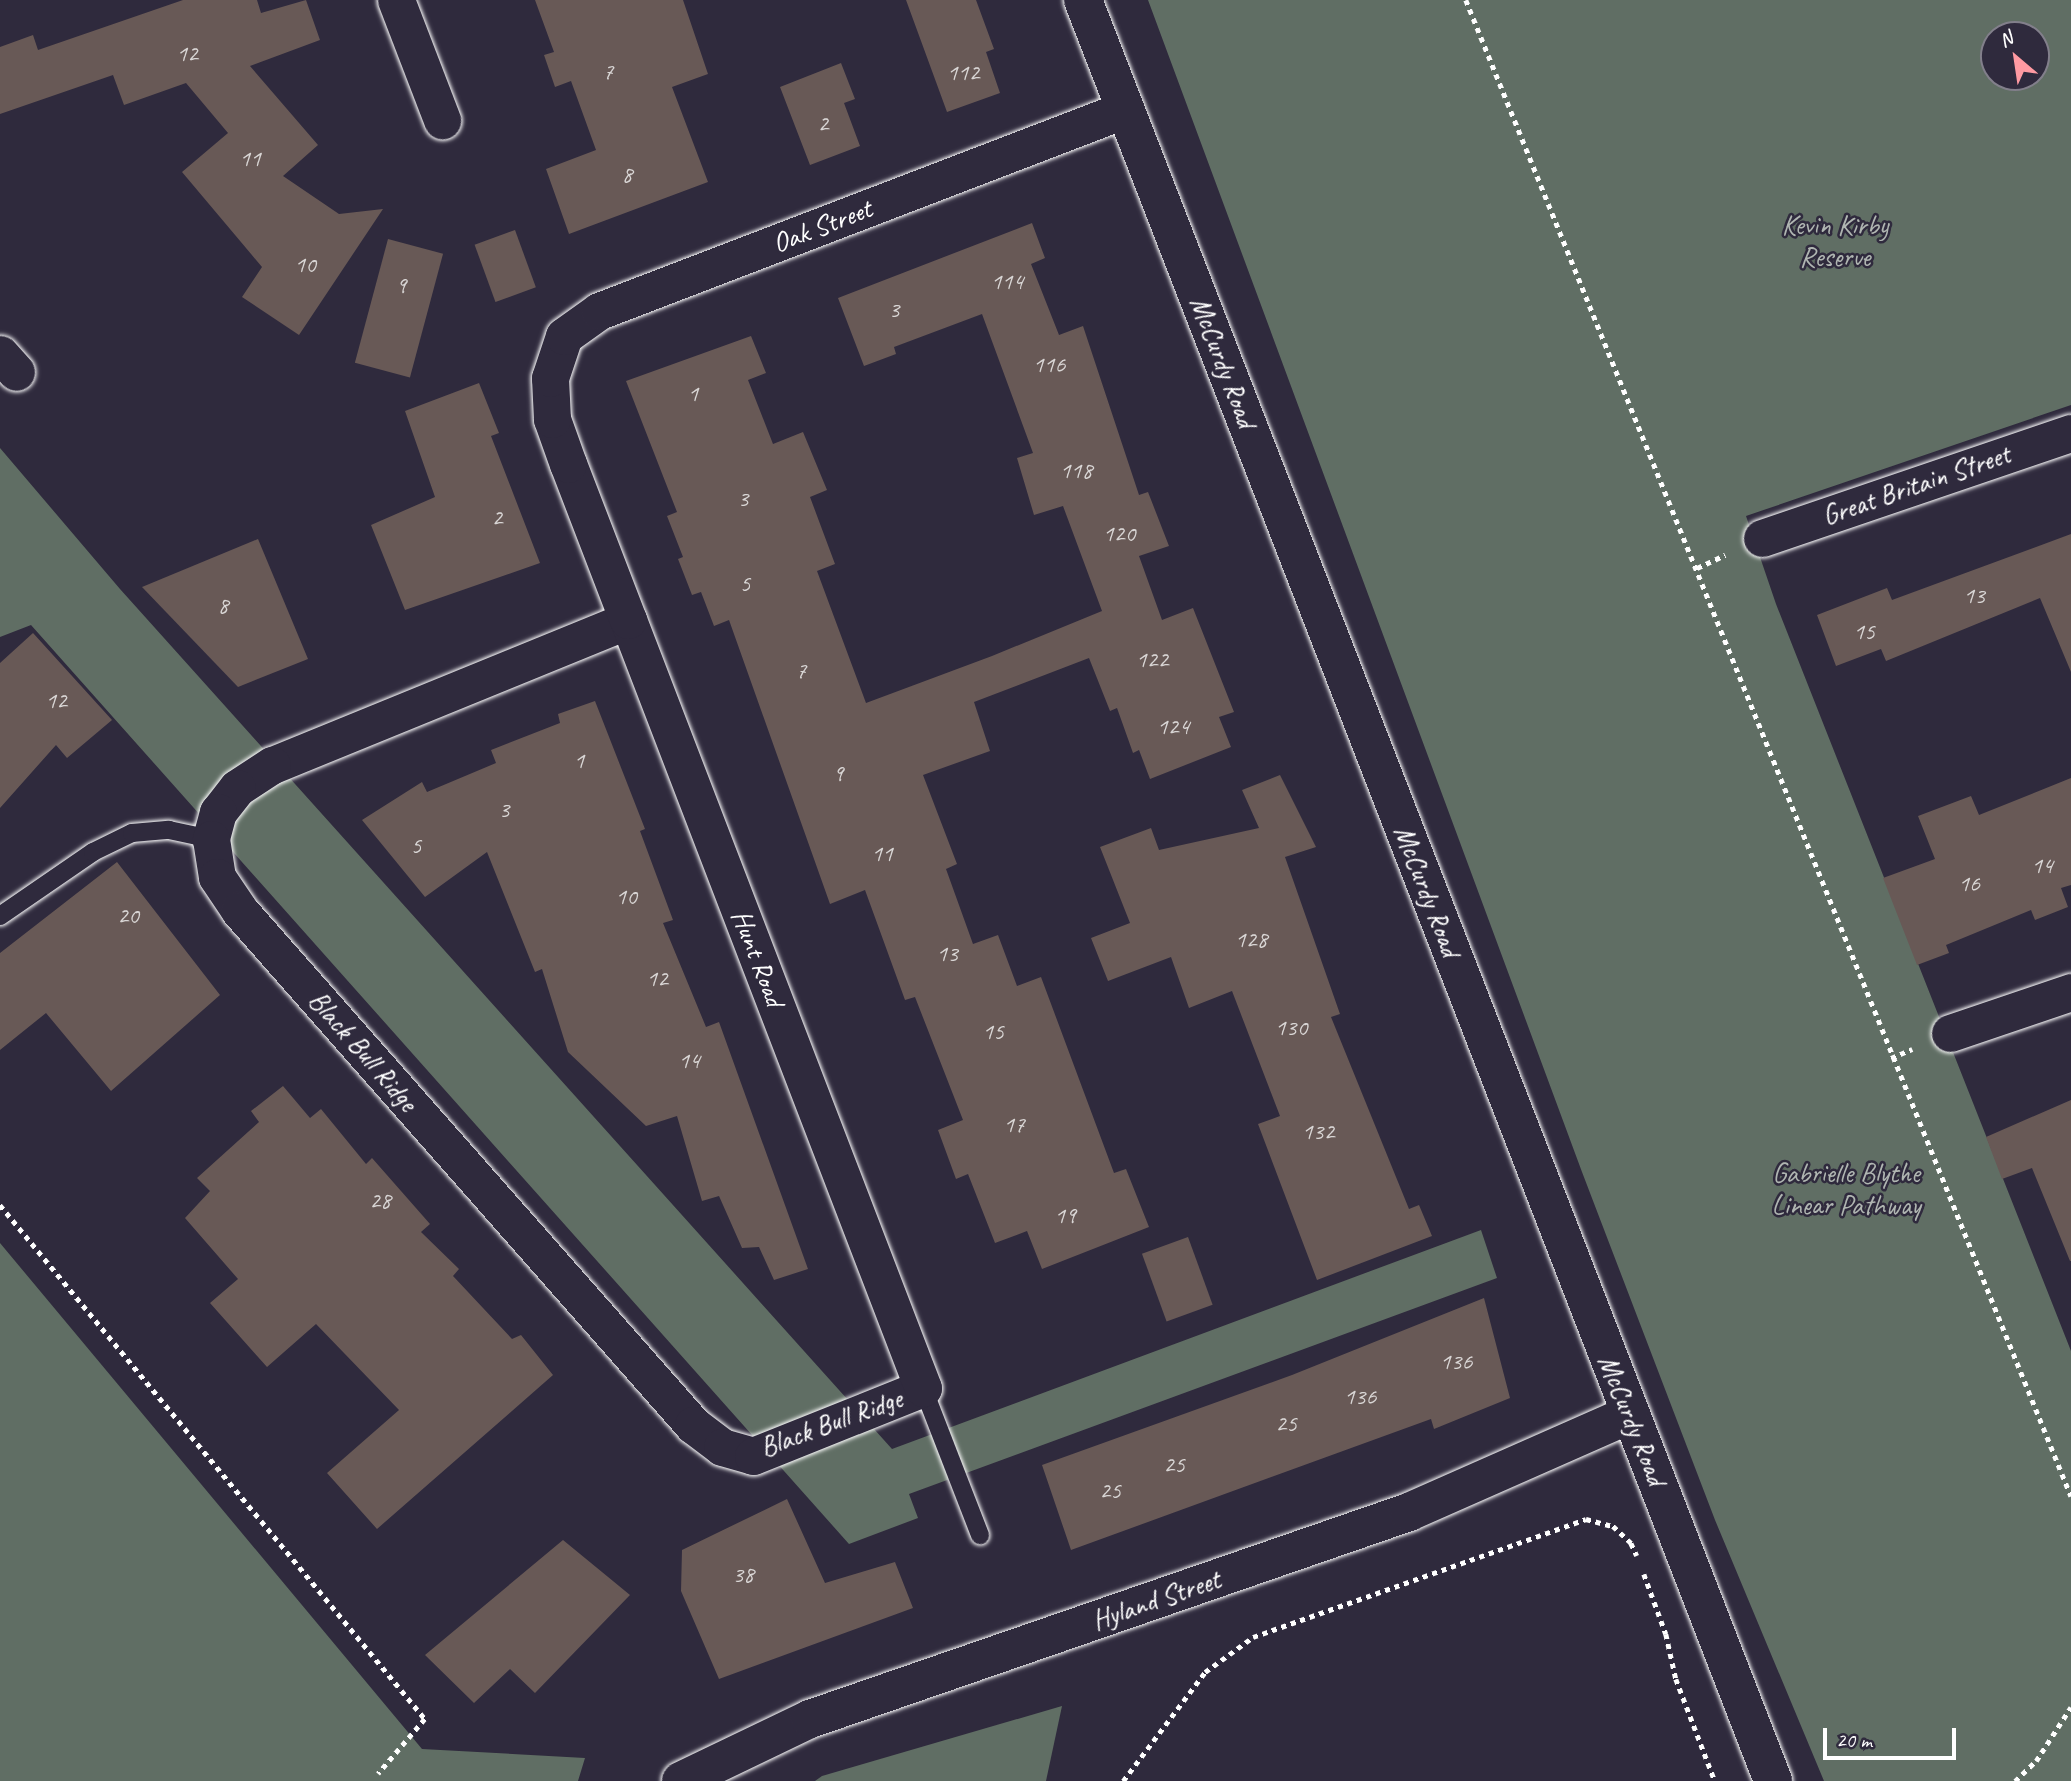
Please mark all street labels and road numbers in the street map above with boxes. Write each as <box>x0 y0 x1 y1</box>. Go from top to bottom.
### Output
street label: Oak Street <box>767 192 877 260</box>
street label: McCurdy Road <box>1183 291 1263 433</box>
street label: Great Britain Street <box>1818 437 2014 533</box>
street label: McCurdy Road <box>1387 820 1467 962</box>
street label: Hunt Road <box>724 905 792 1011</box>
street label: Black Bull Ridge <box>301 983 425 1119</box>
street label: McCurdy Road <box>1591 1350 1673 1490</box>
street label: Black Bull Ridge <box>755 1381 907 1465</box>
street label: Hyland Street <box>1087 1562 1225 1638</box>

